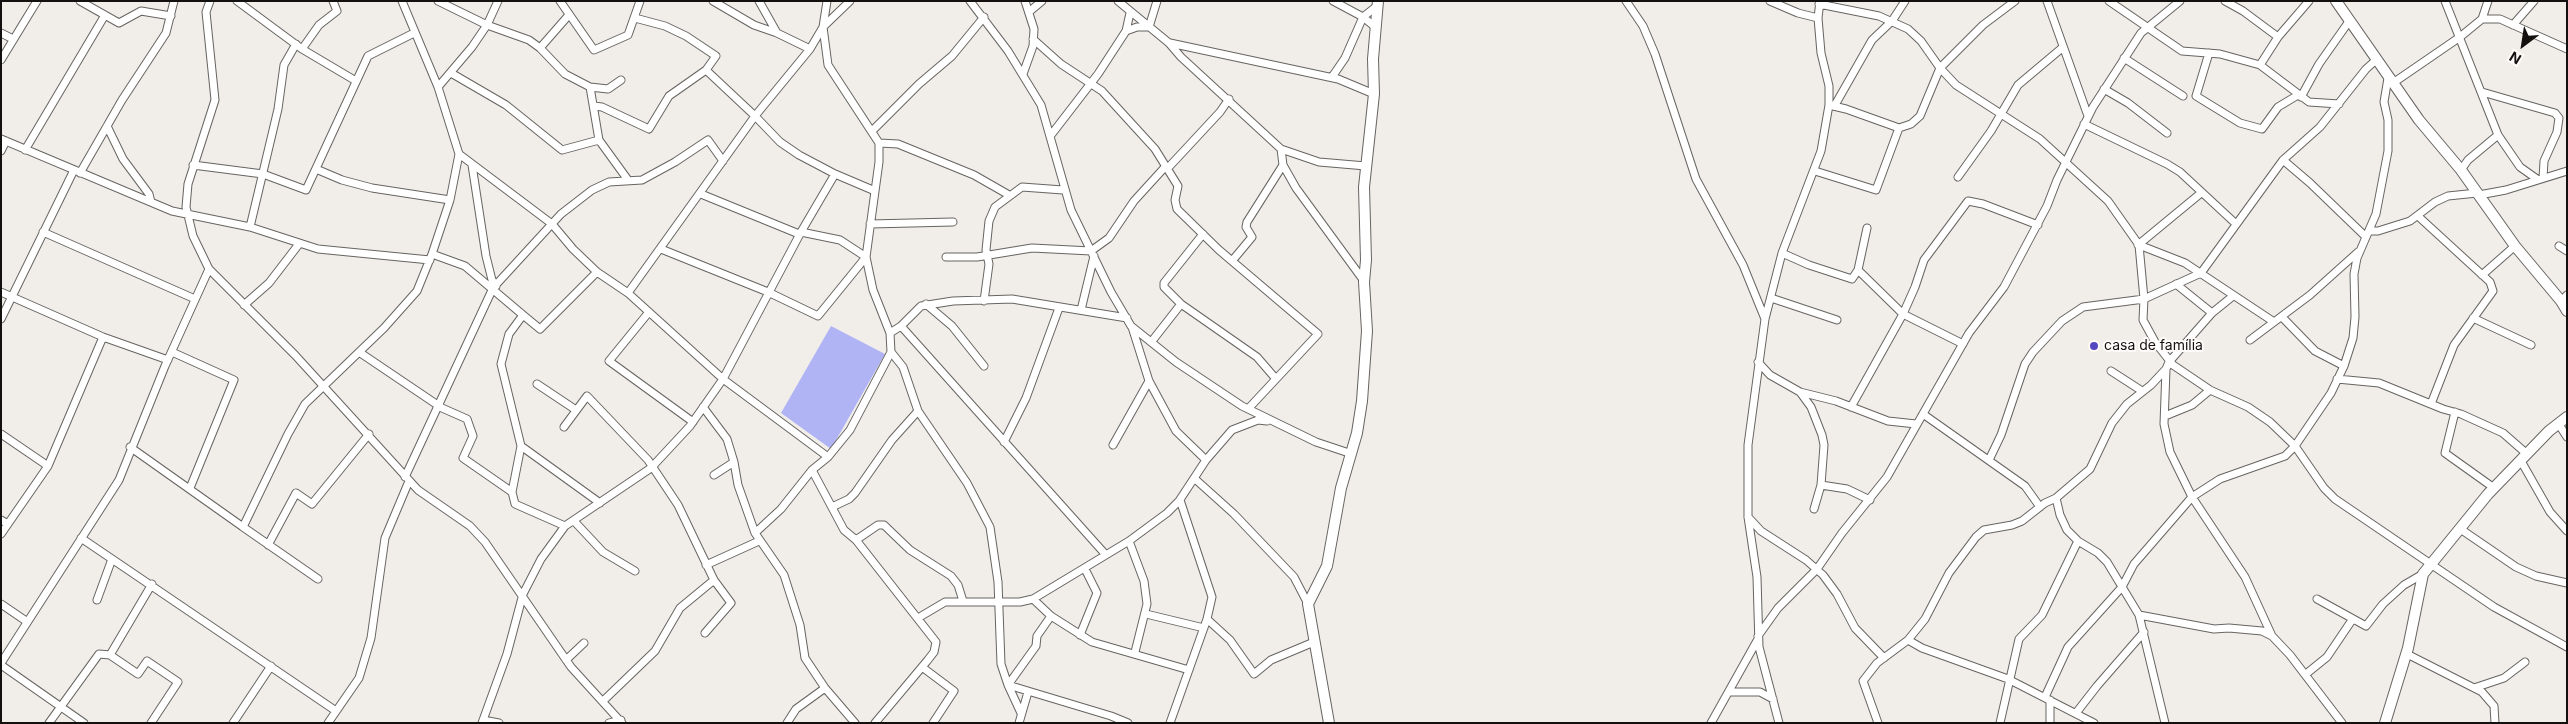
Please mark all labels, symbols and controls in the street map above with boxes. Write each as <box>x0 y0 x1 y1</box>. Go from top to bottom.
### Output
north arrow <box>2498 20 2548 70</box>
text: N <box>2506 48 2524 68</box>
place label: casa de família <box>2104 338 2203 354</box>
marker: casa de família <box>2088 340 2100 352</box>

